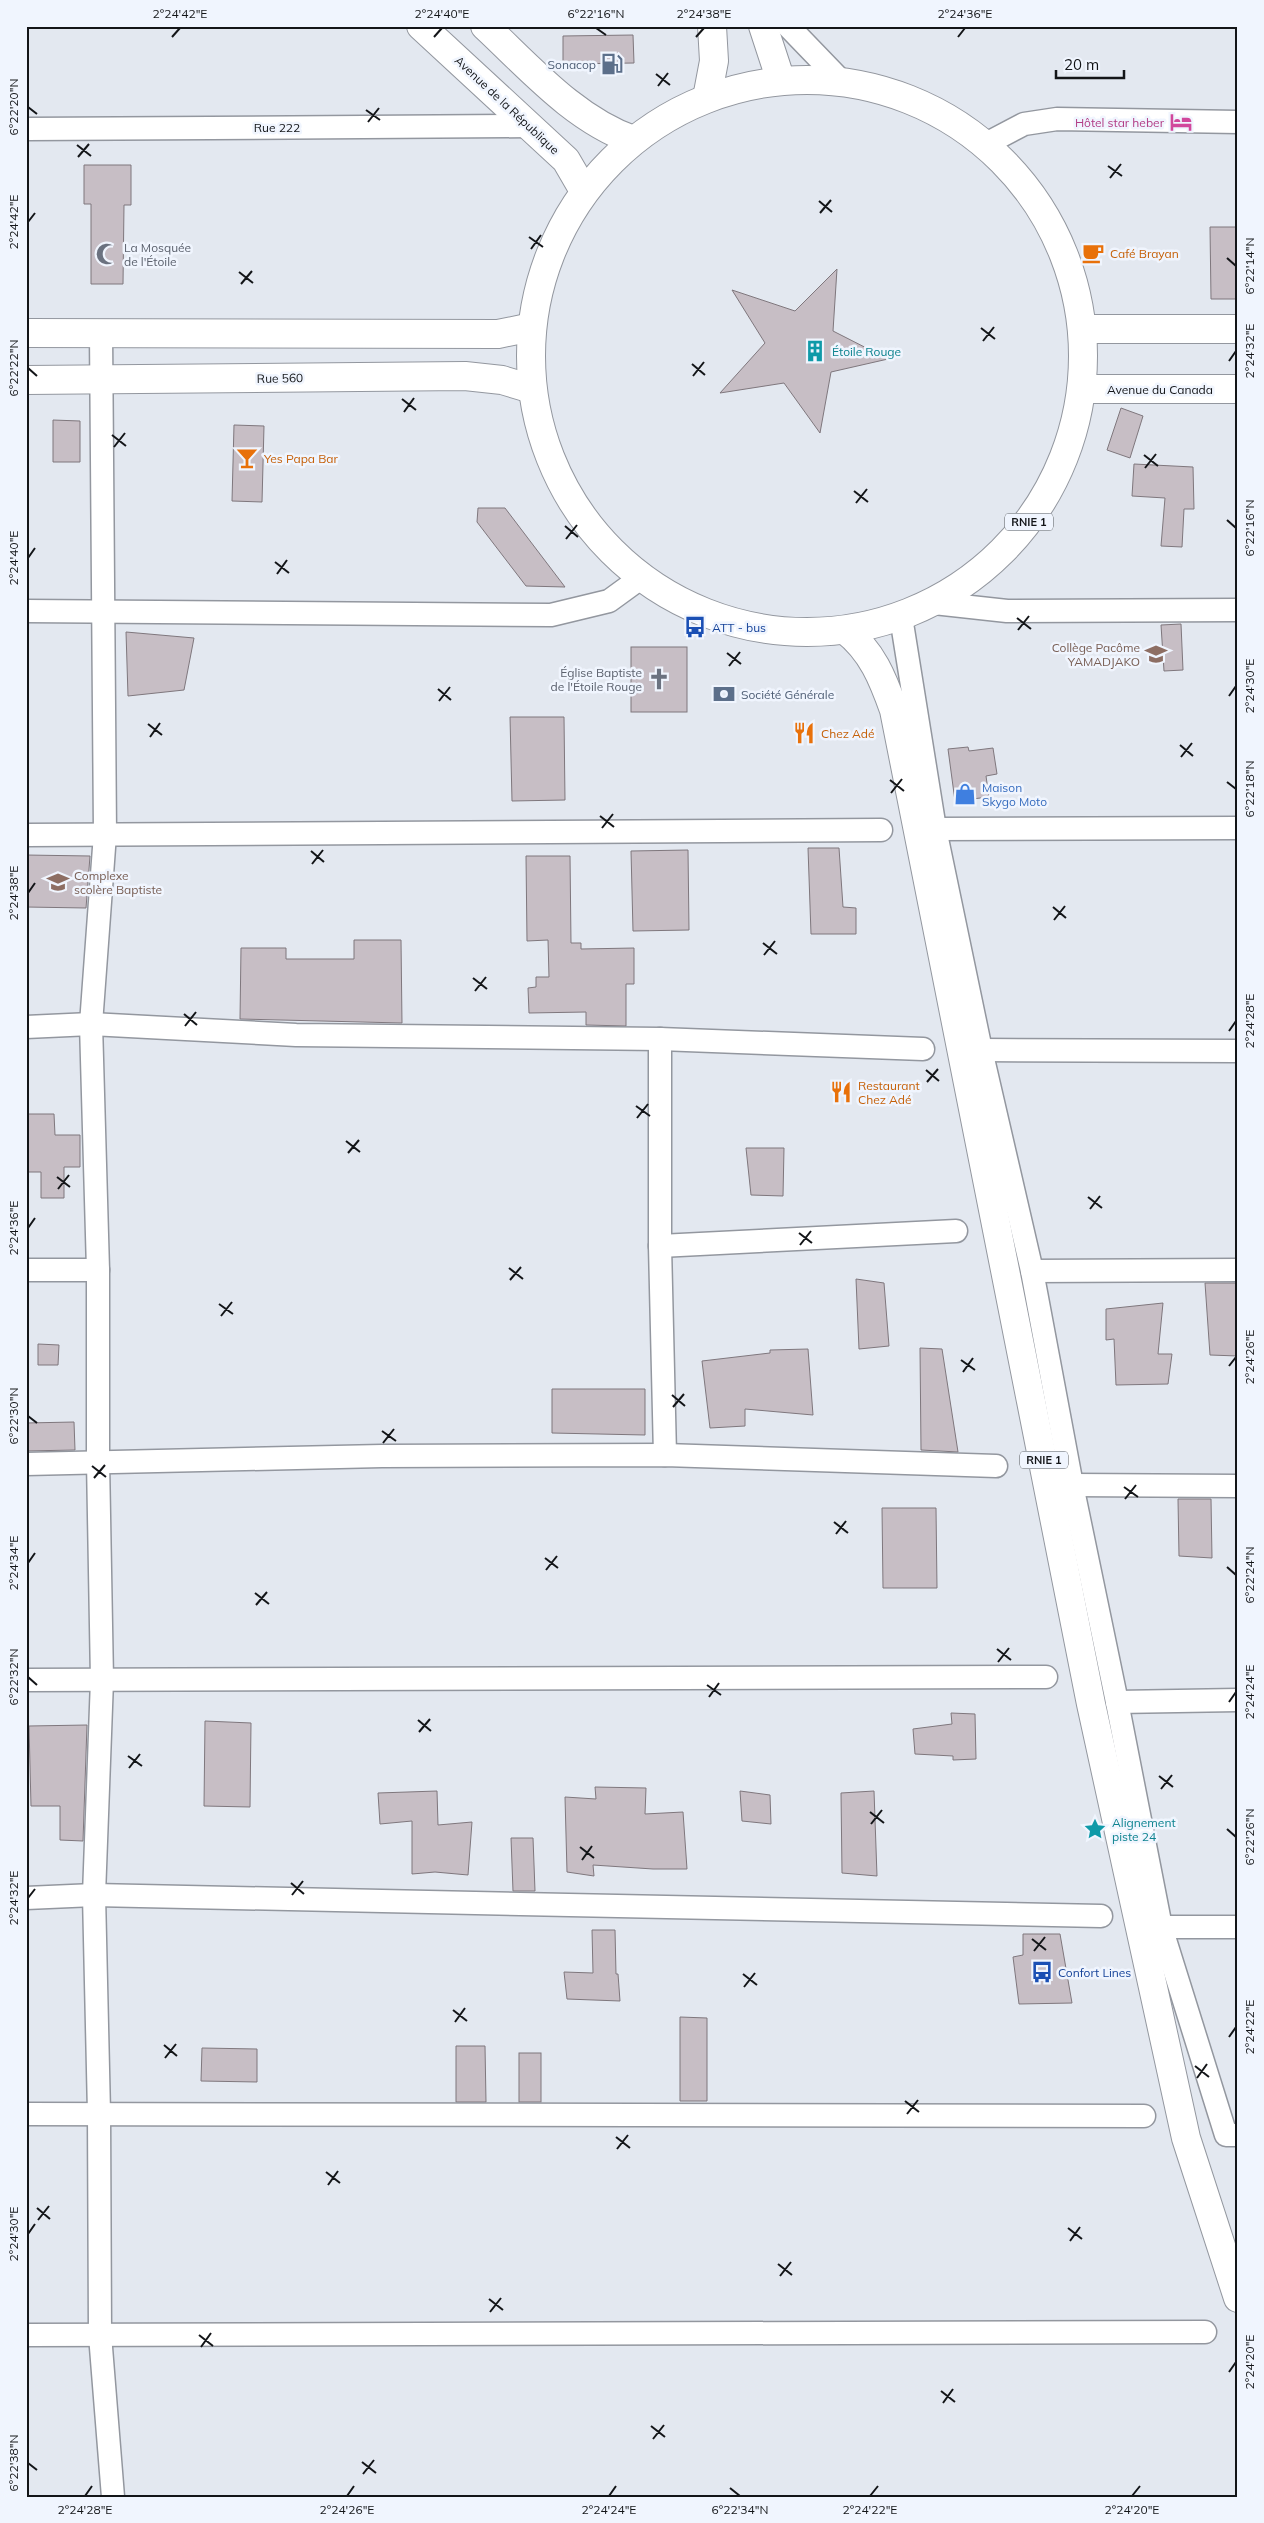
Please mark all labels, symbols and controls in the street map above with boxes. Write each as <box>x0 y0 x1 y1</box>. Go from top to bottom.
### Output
text: 2°24'42"E <box>153 6 207 21</box>
text: 2°24'40"E <box>415 6 469 21</box>
text: 6°22'16"N <box>568 6 624 21</box>
text: 2°24'38"E <box>677 6 731 21</box>
text: 2°24'36"E <box>938 6 992 21</box>
scale bar <box>1056 48 1124 80</box>
fuel station icon: Sonacop <box>599 51 625 77</box>
street label: Avenue de la République <box>452 53 562 157</box>
text: 20 m <box>1064 55 1099 74</box>
place label: Sonacop <box>548 57 596 72</box>
text: 6°22'20"N <box>6 79 21 135</box>
hotel icon: Hôtel star heber <box>1168 109 1194 135</box>
place label: Hôtel star heber <box>1075 115 1165 130</box>
street label: Rue 222 <box>254 120 300 135</box>
text: 2°24'42"E <box>6 195 21 249</box>
text: 6°22'14"N <box>1242 238 1257 294</box>
place label: La Mosquée de l'Étoile <box>124 240 191 269</box>
cafe icon: Café Brayan <box>1080 240 1106 266</box>
mosque icon: La Mosquée de l'Étoile <box>94 241 120 267</box>
place label: Café Brayan <box>1110 246 1179 261</box>
text: 2°24'32"E <box>1242 324 1257 378</box>
building icon: Étoile Rouge <box>802 338 828 364</box>
text: 6°22'22"N <box>6 340 21 396</box>
place label: Étoile Rouge <box>832 344 901 359</box>
street label: Rue 560 <box>257 370 303 386</box>
street label: Avenue du Canada <box>1107 382 1213 397</box>
bar icon: Yes Papa Bar <box>234 445 260 471</box>
place label: Yes Papa Bar <box>263 451 339 466</box>
text: 6°22'16"N <box>1242 500 1257 556</box>
road number: RNIE 1 <box>1005 514 1053 530</box>
text: 2°24'40"E <box>6 531 21 585</box>
bus stop icon: ATT - bus <box>682 614 708 640</box>
place label: ATT - bus <box>712 620 766 635</box>
place label: Collège Pacôme YAMADJAKO <box>1052 640 1140 669</box>
school or university icon: Collège Pacôme YAMADJAKO <box>1143 641 1169 667</box>
text: 2°24'30"E <box>1242 659 1257 713</box>
place label: Église Baptiste de l'Étoile Rouge <box>551 665 642 694</box>
church icon: Église Baptiste de l'Étoile Rouge <box>646 666 672 692</box>
bank icon: Société Générale <box>711 681 737 707</box>
place label: Société Générale <box>741 687 834 702</box>
restaurant icon: Chez Adé <box>791 720 817 746</box>
place label: Chez Adé <box>821 726 875 741</box>
text: 6°22'18"N <box>1242 761 1257 817</box>
place label: Maison Skygo Moto <box>982 780 1047 809</box>
shop icon: Maison Skygo Moto <box>952 781 978 807</box>
text: 2°24'38"E <box>6 866 21 920</box>
place label: Complexe scolère Baptiste <box>74 868 162 897</box>
school or university icon: Complexe scolère Baptiste <box>45 869 71 895</box>
text: 2°24'28"E <box>1242 994 1257 1048</box>
place label: Restaurant Chez Adé <box>858 1078 920 1107</box>
restaurant icon: Restaurant Chez Adé <box>828 1079 854 1105</box>
text: 2°24'36"E <box>6 1201 21 1255</box>
text: 2°24'26"E <box>1242 1330 1257 1384</box>
text: 6°22'30"N <box>6 1388 21 1444</box>
road number: RNIE 1 <box>1020 1452 1068 1468</box>
text: 2°24'34"E <box>6 1536 21 1590</box>
text: 6°22'24"N <box>1242 1547 1257 1603</box>
text: 6°22'32"N <box>6 1649 21 1705</box>
text: 2°24'24"E <box>1242 1665 1257 1719</box>
text: 6°22'26"N <box>1242 1809 1257 1865</box>
place label: Alignement piste 24 <box>1112 1815 1176 1844</box>
place icon: Alignement piste 24 <box>1082 1816 1108 1842</box>
text: 2°24'32"E <box>6 1871 21 1925</box>
bus stop icon: Confort Lines <box>1029 1959 1055 1985</box>
place label: Confort Lines <box>1058 1965 1131 1980</box>
text: 2°24'22"E <box>1242 2000 1257 2054</box>
text: 2°24'30"E <box>6 2207 21 2261</box>
text: 2°24'20"E <box>1242 2335 1257 2389</box>
text: 6°22'38"N <box>6 2435 21 2491</box>
text: 2°24'28"E <box>58 2502 112 2517</box>
text: 2°24'26"E <box>320 2502 374 2517</box>
text: 2°24'24"E <box>582 2502 636 2517</box>
text: 6°22'34"N <box>712 2502 768 2517</box>
text: 2°24'22"E <box>843 2502 897 2517</box>
text: 2°24'20"E <box>1105 2502 1159 2517</box>

